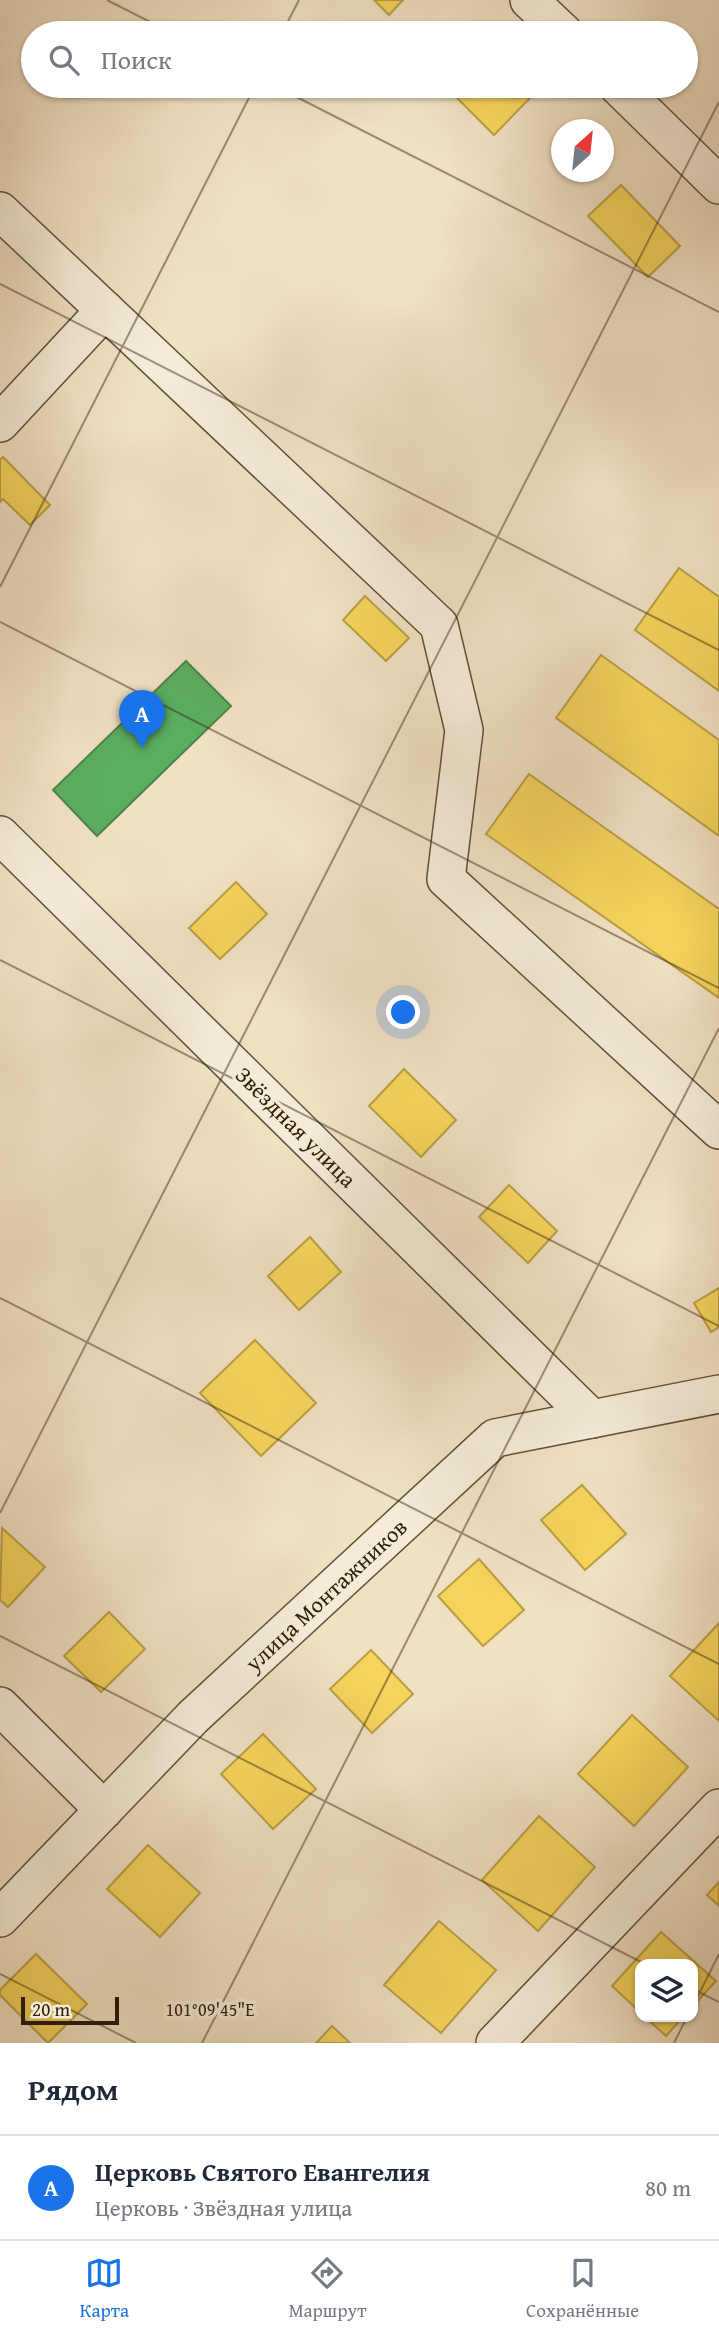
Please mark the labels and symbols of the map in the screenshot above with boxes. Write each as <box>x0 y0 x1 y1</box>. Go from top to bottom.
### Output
north arrow <box>551 119 614 182</box>
pin: A <box>119 690 165 748</box>
your location <box>386 995 420 1029</box>
street label: Звёздная улица <box>228 1059 364 1195</box>
street label: улица Монтажников <box>236 1511 414 1679</box>
scale bar <box>21 1994 119 2026</box>
text: 101°09'45"E <box>166 1996 254 2023</box>

